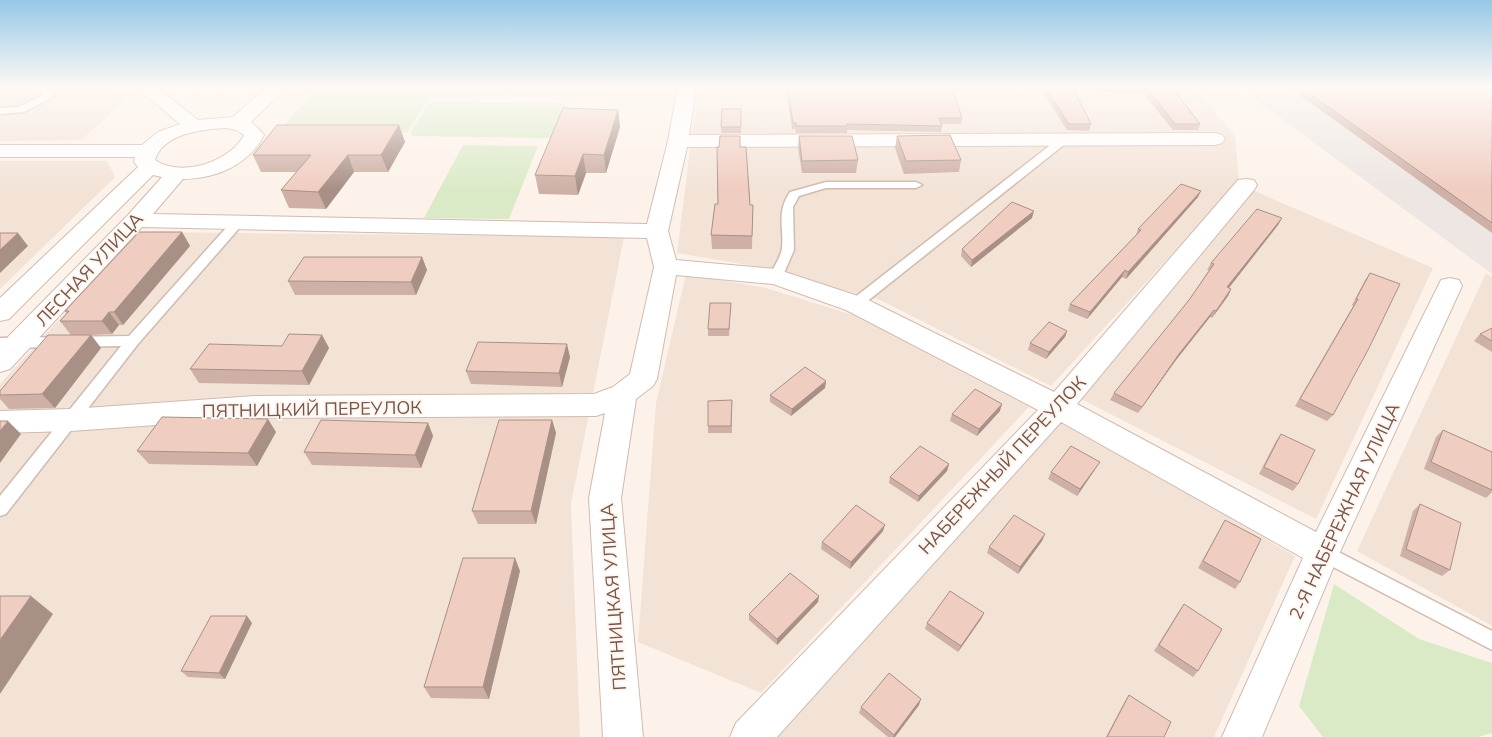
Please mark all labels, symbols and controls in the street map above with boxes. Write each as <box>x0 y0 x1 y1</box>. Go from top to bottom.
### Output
street label: ЛЕСНАЯ УЛИЦА <box>30 207 148 331</box>
street label: НАБЕРЕЖНЫЙ ПЕРЕУЛОК <box>913 371 1091 559</box>
street label: ПЯТНИЦКИЙ ПЕРЕУЛОК <box>202 396 422 422</box>
street label: 2-Я НАБЕРЕЖНАЯ УЛИЦА <box>1284 399 1404 623</box>
street label: ПЯТНИЦКАЯ УЛИЦА <box>595 503 631 691</box>

